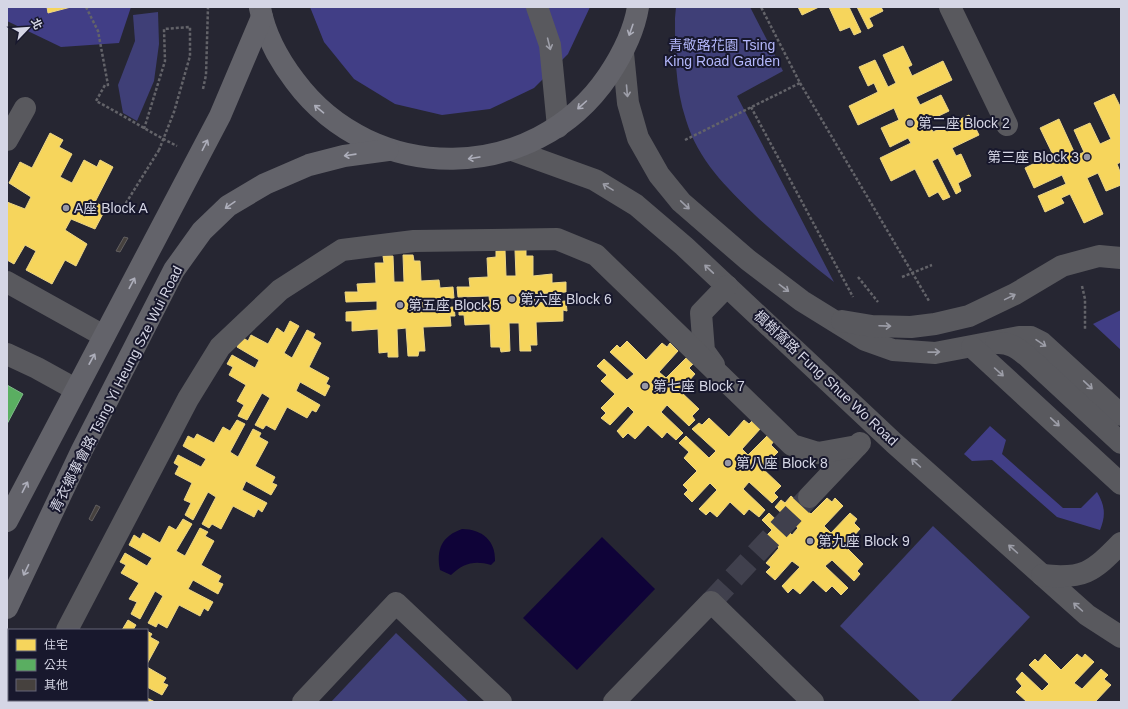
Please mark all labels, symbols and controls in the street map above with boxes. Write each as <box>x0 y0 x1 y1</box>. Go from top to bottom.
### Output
north arrow <box>8 8 48 48</box>
text: 北 <box>29 16 45 31</box>
one-way arrow <box>627 23 634 36</box>
one-way arrow <box>546 37 553 50</box>
park label: 青敬路花園 Tsing King Road Garden <box>664 37 780 69</box>
one-way arrow <box>623 85 630 98</box>
one-way arrow <box>578 100 588 109</box>
one-way arrow <box>314 104 325 113</box>
place label: 第二座 Block 2 <box>918 115 1010 131</box>
marker: 第二座 Block 2 <box>905 118 915 128</box>
one-way arrow <box>202 139 209 151</box>
place label: 第三座 Block 3 <box>987 149 1079 165</box>
one-way arrow <box>343 151 356 159</box>
marker: 第三座 Block 3 <box>1082 152 1092 162</box>
one-way arrow <box>468 154 481 162</box>
one-way arrow <box>602 183 614 191</box>
place label: A座 Block A <box>74 200 149 216</box>
one-way arrow <box>679 200 689 209</box>
one-way arrow <box>225 201 236 209</box>
marker: A座 Block A <box>61 203 71 213</box>
street label: 青衣鄉事會路 Tsing Yi Heung Sze Wui Road <box>47 263 185 515</box>
one-way arrow <box>704 264 714 273</box>
one-way arrow <box>128 278 136 290</box>
one-way arrow <box>779 284 790 292</box>
place label: 第六座 Block 6 <box>520 291 612 307</box>
one-way arrow <box>1003 293 1015 300</box>
marker: 第六座 Block 6 <box>507 294 517 304</box>
place label: 第五座 Block 5 <box>408 297 500 313</box>
marker: 第五座 Block 5 <box>395 300 405 310</box>
street label: 楓樹窩路 Fung Shue Wo Road <box>751 307 901 449</box>
one-way arrow <box>878 323 891 330</box>
one-way arrow <box>1035 339 1046 347</box>
one-way arrow <box>927 349 940 356</box>
one-way arrow <box>88 353 96 365</box>
one-way arrow <box>994 367 1004 376</box>
place label: 第七座 Block 7 <box>653 378 745 394</box>
one-way arrow <box>1083 380 1093 389</box>
marker: 第七座 Block 7 <box>640 381 650 391</box>
one-way arrow <box>1050 418 1060 427</box>
place label: 第八座 Block 8 <box>736 455 828 471</box>
marker: 第八座 Block 8 <box>723 458 733 468</box>
one-way arrow <box>911 458 921 468</box>
one-way arrow <box>22 481 29 493</box>
place label: 第九座 Block 9 <box>818 533 910 549</box>
marker: 第九座 Block 9 <box>805 536 815 546</box>
one-way arrow <box>1008 545 1018 554</box>
one-way arrow <box>22 563 29 575</box>
one-way arrow <box>1073 602 1083 611</box>
legend <box>8 629 148 701</box>
text: 住宅 <box>44 638 68 652</box>
text: 公共 <box>44 658 68 672</box>
text: 其他 <box>44 678 68 692</box>

